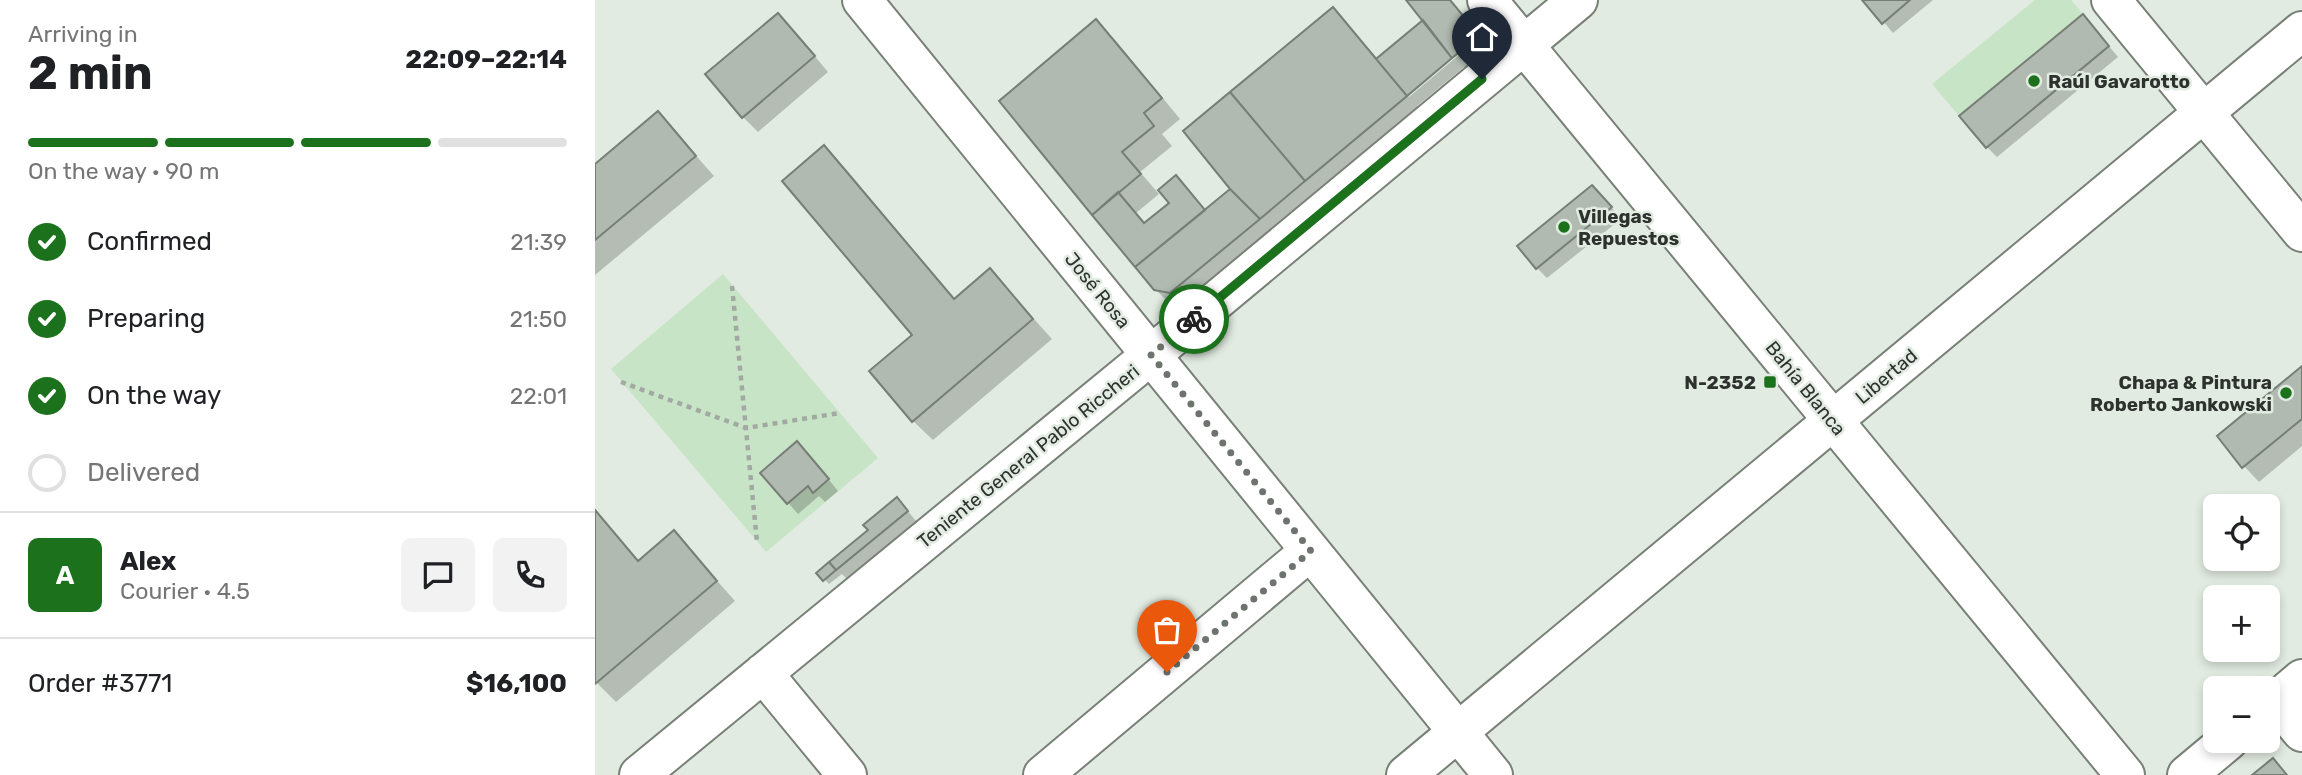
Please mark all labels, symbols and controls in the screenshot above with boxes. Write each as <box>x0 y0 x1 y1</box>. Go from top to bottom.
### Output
pin <box>1452 7 1512 79</box>
icon: home <box>1463 18 1501 56</box>
text: Arriving in <box>28 20 138 48</box>
text: 22:09–22:14 <box>405 44 567 75</box>
text: 2 min <box>28 46 153 101</box>
place label: Raúl Gavarotto <box>2048 70 2190 93</box>
marker: Raúl Gavarotto <box>2026 73 2042 89</box>
text: On the way · 90 m <box>28 157 219 185</box>
place label: Villegas Repuestos <box>1578 205 1679 250</box>
marker: Villegas Repuestos <box>1556 219 1572 235</box>
icon: check <box>28 223 66 261</box>
text: Confirmed <box>87 226 212 257</box>
text: 21:39 <box>510 228 567 256</box>
street label: José Rosa <box>1060 248 1135 333</box>
courier <box>1159 284 1229 354</box>
icon: check <box>28 300 66 338</box>
icon: bike <box>1175 300 1213 338</box>
text: Preparing <box>87 303 205 334</box>
text: 21:50 <box>510 305 567 333</box>
street label: Bahía Blanca <box>1761 336 1851 440</box>
street label: Libertad <box>1851 344 1922 409</box>
street label: Teniente General Pablo Riccheri <box>913 360 1144 553</box>
place label: N-2352 <box>1684 371 1756 394</box>
place label: Chapa & Pintura Roberto Jankowski <box>2090 371 2272 416</box>
marker: N-2352 <box>1762 374 1778 390</box>
icon: check <box>28 377 66 415</box>
text: On the way <box>87 380 221 411</box>
text: 22:01 <box>510 382 567 410</box>
marker: Chapa & Pintura Roberto Jankowski <box>2278 385 2294 401</box>
text: Delivered <box>87 457 200 488</box>
map controls <box>2203 494 2280 753</box>
button: locate <box>2203 494 2280 571</box>
button: chat <box>401 538 475 612</box>
button: phone <box>493 538 567 612</box>
text: Alex <box>120 546 176 577</box>
text: A <box>56 560 74 591</box>
text: Courier · 4.5 <box>120 577 250 605</box>
button: + <box>2203 585 2280 662</box>
pin <box>1137 600 1197 672</box>
icon: bag <box>1148 611 1186 649</box>
text: Order #3771 <box>28 668 172 699</box>
text: $16,100 <box>466 668 567 699</box>
button: − <box>2203 676 2280 753</box>

